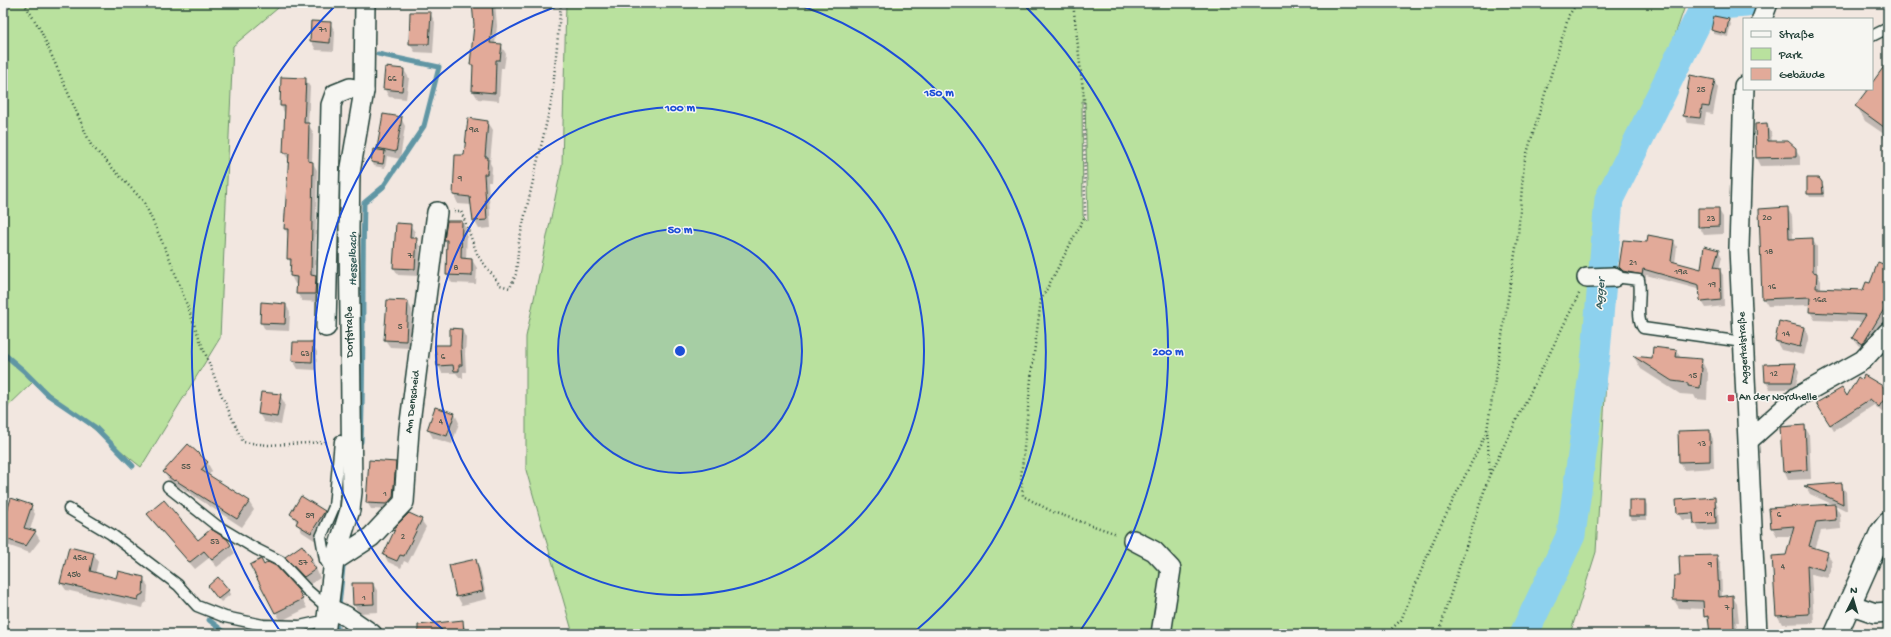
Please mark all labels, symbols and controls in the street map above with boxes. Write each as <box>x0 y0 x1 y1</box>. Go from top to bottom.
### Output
legend <box>1743 18 1873 90</box>
house number: 71 <box>318 25 328 36</box>
text: Straße <box>1779 29 1815 43</box>
text: Park <box>1778 49 1804 63</box>
text: Gebäude <box>1779 69 1825 83</box>
house number: 66 <box>387 74 397 85</box>
house number: 25 <box>1696 85 1706 96</box>
text: 150 m <box>923 87 954 101</box>
text: 100 m <box>664 102 695 116</box>
house number: 9a <box>468 125 480 136</box>
house number: 9 <box>457 174 463 185</box>
house number: 20 <box>1762 213 1772 224</box>
house number: 23 <box>1706 214 1716 225</box>
text: 50 m <box>668 224 693 238</box>
water label: Hesselbach <box>347 231 361 286</box>
house number: 18 <box>1764 247 1773 258</box>
house number: 7 <box>407 251 413 262</box>
house number: 21 <box>1629 258 1637 269</box>
house number: 8 <box>454 263 459 274</box>
house number: 19a <box>1673 267 1689 278</box>
water label: Agger <box>1593 275 1610 310</box>
house number: 19 <box>1707 280 1717 291</box>
house number: 16 <box>1767 282 1777 293</box>
house number: 16a <box>1812 295 1828 306</box>
street label: Dorfstraße <box>343 306 356 359</box>
street label: Aggertalstraße <box>1736 311 1752 385</box>
house number: 5 <box>398 322 403 333</box>
house number: 14 <box>1781 329 1791 340</box>
centre of rings <box>673 344 687 358</box>
text: 200 m <box>1153 346 1184 360</box>
house number: 63 <box>300 349 310 360</box>
house number: 6 <box>441 352 446 363</box>
street label: Am Denscheid <box>403 368 423 434</box>
house number: 12 <box>1769 369 1779 380</box>
house number: 15 <box>1688 371 1697 382</box>
place label: An der Nordhelle <box>1739 392 1818 404</box>
marker: An der Nordhelle <box>1726 393 1736 403</box>
house number: 4 <box>439 417 444 428</box>
house number: 13 <box>1697 439 1706 450</box>
house number: 55 <box>181 462 191 473</box>
house number: 1 <box>382 489 387 500</box>
house number: 11 <box>1704 509 1713 520</box>
house number: 6 <box>1777 510 1782 521</box>
house number: 59 <box>305 511 315 522</box>
house number: 2 <box>401 532 406 543</box>
house number: 53 <box>210 537 220 548</box>
house number: 45a <box>73 553 88 564</box>
house number: 57 <box>298 558 308 569</box>
house number: 9 <box>1707 560 1713 571</box>
house number: 4 <box>1781 562 1786 573</box>
house number: 45b <box>67 570 81 581</box>
north arrow <box>1833 579 1873 619</box>
text: N <box>1850 585 1858 597</box>
house number: 1 <box>361 593 366 604</box>
house number: 7 <box>1724 603 1730 614</box>

